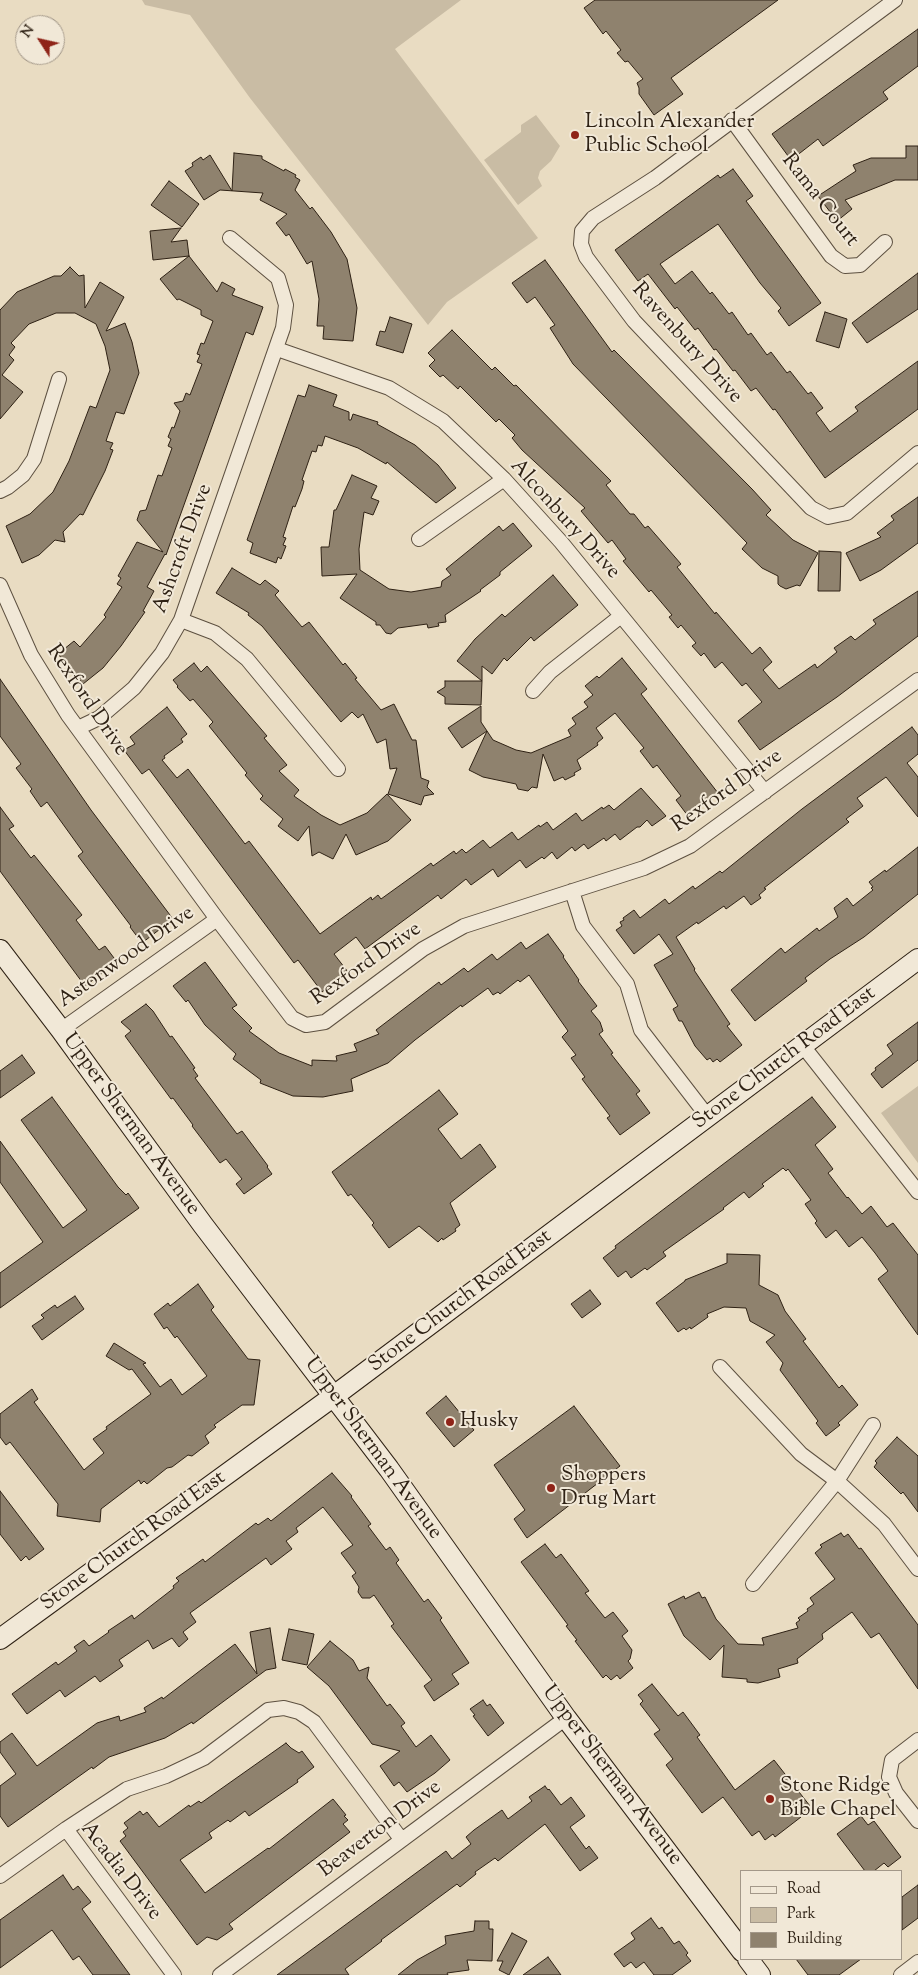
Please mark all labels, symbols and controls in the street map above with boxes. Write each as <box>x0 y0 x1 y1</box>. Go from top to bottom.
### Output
north arrow <box>15 15 65 65</box>
text: N <box>17 22 40 42</box>
place label: Lincoln Alexander Public School <box>585 110 754 160</box>
marker: Lincoln Alexander Public School <box>569 129 581 141</box>
street label: Rama Court <box>775 149 863 253</box>
street label: Ravenbury Drive <box>625 278 747 410</box>
street label: Alconbury Drive <box>504 455 624 585</box>
street label: Ashcroft Drive <box>149 481 219 617</box>
street label: Rexford Drive <box>40 641 132 761</box>
street label: Rexford Drive <box>668 745 788 839</box>
street label: Astonwood Drive <box>54 902 200 1014</box>
street label: Rexford Drive <box>307 918 427 1012</box>
street label: Stone Church Road East <box>689 982 881 1136</box>
street label: Upper Sherman Avenue <box>56 1029 204 1221</box>
street label: Stone Church Road East <box>365 1225 557 1379</box>
street label: Upper Sherman Avenue <box>298 1353 446 1545</box>
place label: Husky <box>460 1409 518 1435</box>
marker: Husky <box>444 1416 456 1428</box>
place label: Shoppers Drug Mart <box>561 1463 656 1513</box>
street label: Stone Church Road East <box>37 1466 231 1618</box>
marker: Shoppers Drug Mart <box>545 1482 557 1494</box>
street label: Upper Sherman Avenue <box>535 1681 687 1871</box>
place label: Stone Ridge Bible Chapel <box>780 1774 896 1824</box>
street label: Beaverton Drive <box>315 1776 447 1884</box>
marker: Stone Ridge Bible Chapel <box>764 1793 776 1805</box>
street label: Acadia Drive <box>74 1818 166 1926</box>
legend <box>740 1870 903 1960</box>
text: Road <box>787 1879 821 1900</box>
text: Park <box>787 1904 816 1925</box>
text: Building <box>787 1929 842 1950</box>

